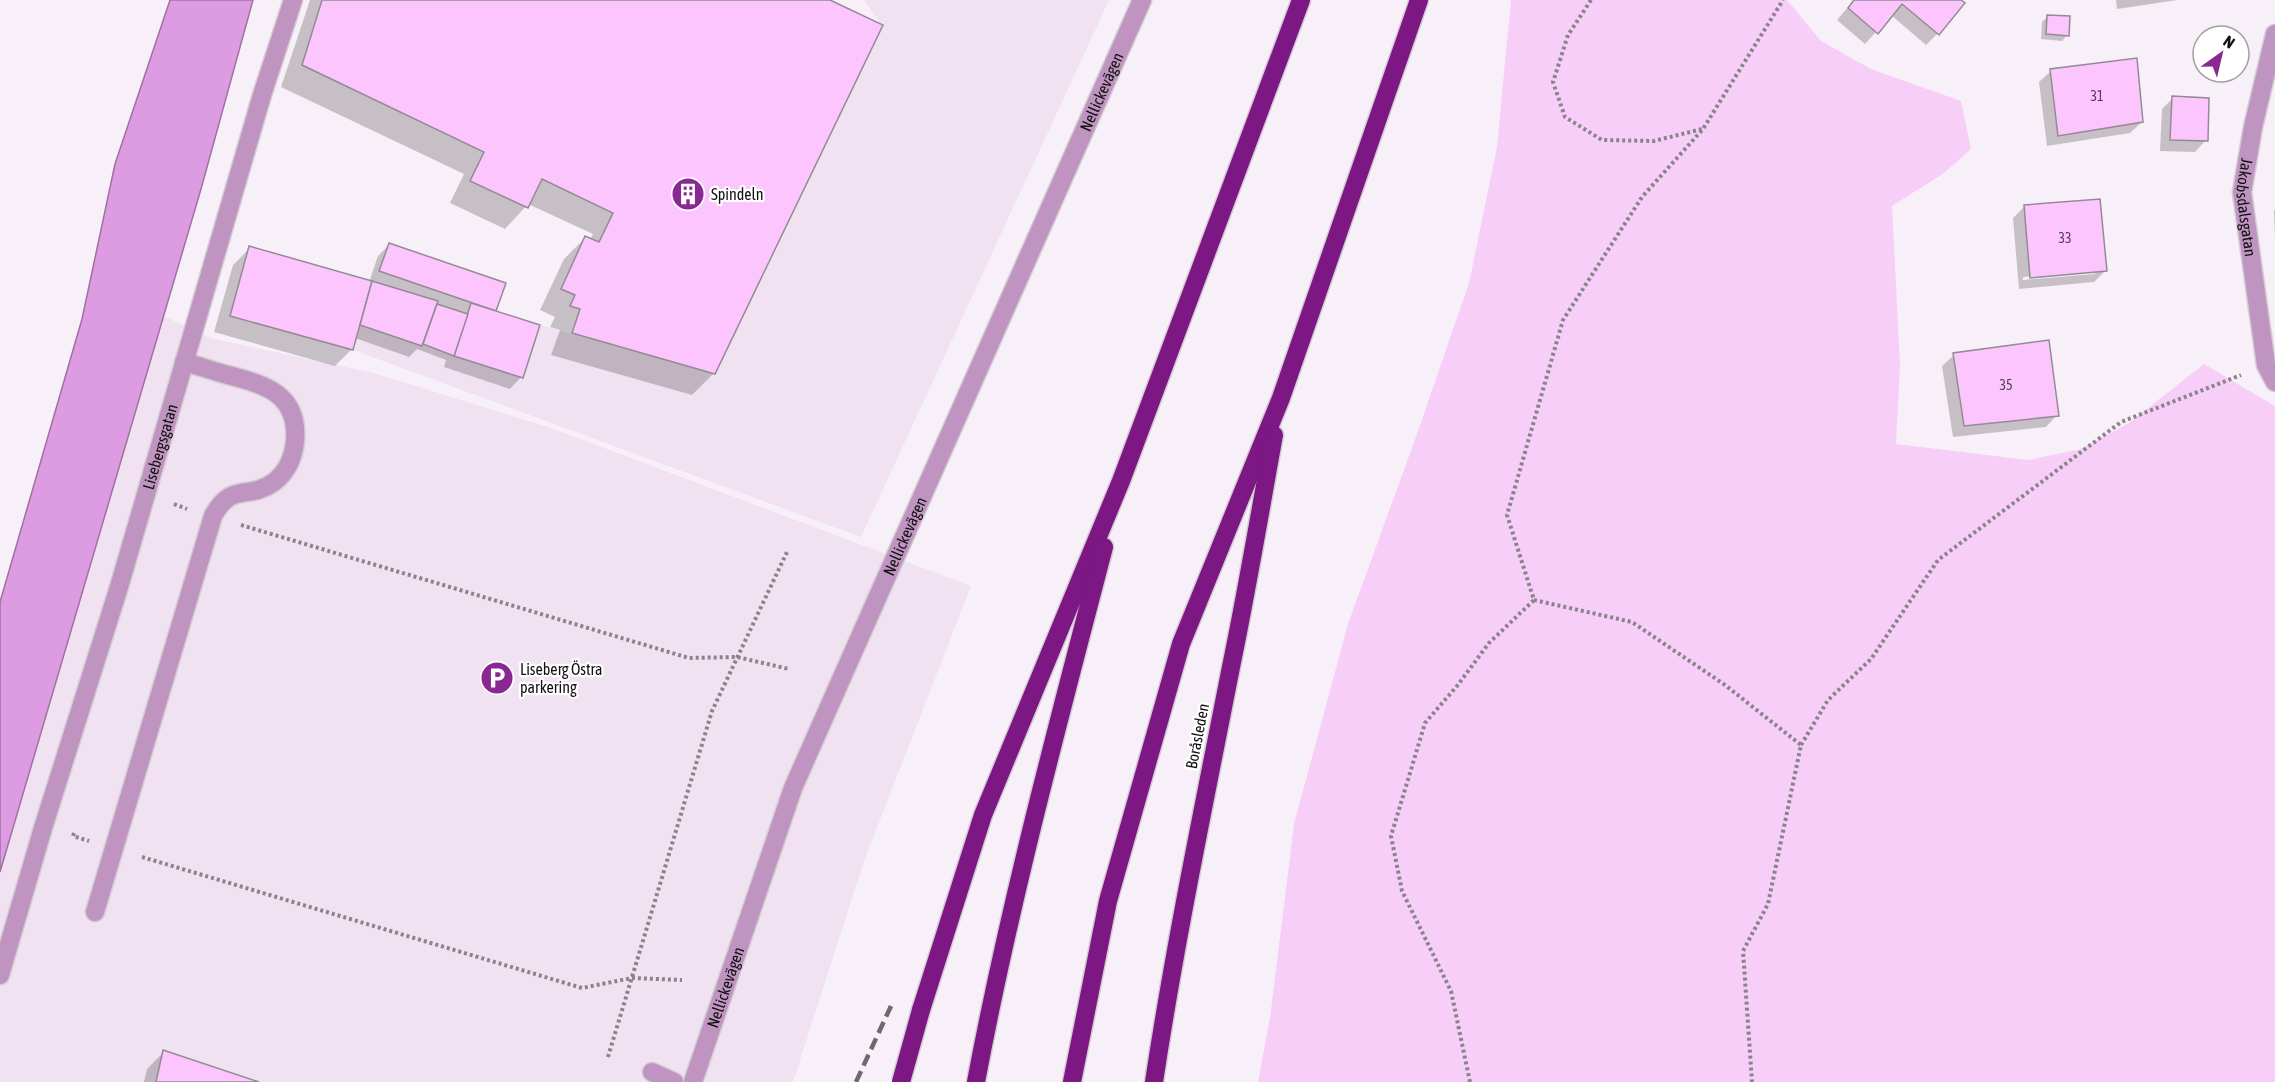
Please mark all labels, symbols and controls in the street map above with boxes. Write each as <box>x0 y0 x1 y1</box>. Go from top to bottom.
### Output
north arrow <box>2191 24 2251 84</box>
text: N <box>2220 31 2238 52</box>
street label: Nellickevägen <box>1076 50 1127 134</box>
house number: 31 <box>2090 88 2104 104</box>
street label: Jakobsdalsgatan <box>2233 157 2260 258</box>
building icon: Spindeln <box>670 176 706 212</box>
place label: Spindeln <box>711 185 764 204</box>
house number: 33 <box>2058 230 2072 246</box>
house number: 35 <box>1999 377 2013 393</box>
street label: Lisebergsgatan <box>139 402 181 492</box>
street label: Nellickevägen <box>879 494 930 578</box>
parking icon: Liseberg Östra parkering <box>479 660 515 696</box>
place label: Liseberg Östra parkering <box>520 660 602 697</box>
street label: Boråsleden <box>1182 702 1212 770</box>
street label: Nellickevägen <box>703 945 747 1030</box>

